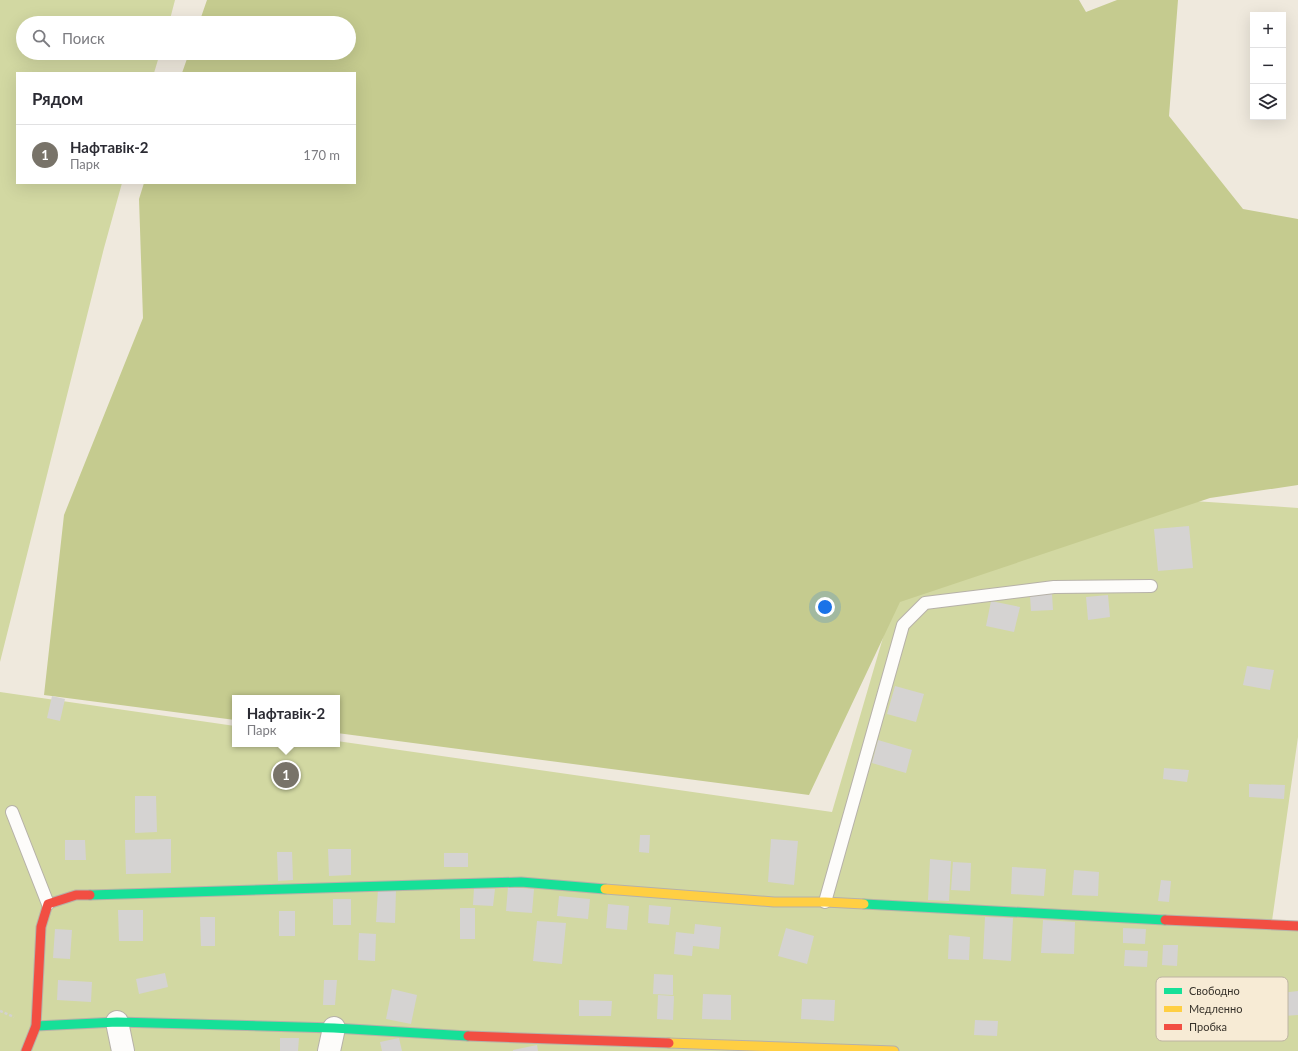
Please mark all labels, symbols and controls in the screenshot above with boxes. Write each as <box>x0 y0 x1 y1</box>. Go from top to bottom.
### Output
map controls <box>1250 12 1286 120</box>
button: + <box>1250 12 1286 48</box>
search box <box>16 16 356 60</box>
icon: search <box>30 27 52 49</box>
text: Поиск <box>62 29 105 47</box>
button: − <box>1250 48 1286 84</box>
button: layers <box>1250 84 1286 120</box>
text: Рядом <box>32 88 83 109</box>
text: Нафтавік-2 <box>70 138 149 156</box>
text: 1 <box>41 147 49 163</box>
text: 170 m <box>303 147 340 163</box>
text: Парк <box>70 156 100 172</box>
your location <box>815 597 835 617</box>
popup <box>232 695 340 747</box>
text: Нафтавік-2 <box>247 704 325 722</box>
text: Парк <box>247 722 277 738</box>
pin: 1 <box>273 760 299 790</box>
legend <box>1156 977 1288 1041</box>
text: Свободно <box>1189 984 1240 997</box>
text: Медленно <box>1189 1002 1242 1015</box>
text: Пробка <box>1189 1020 1227 1033</box>

